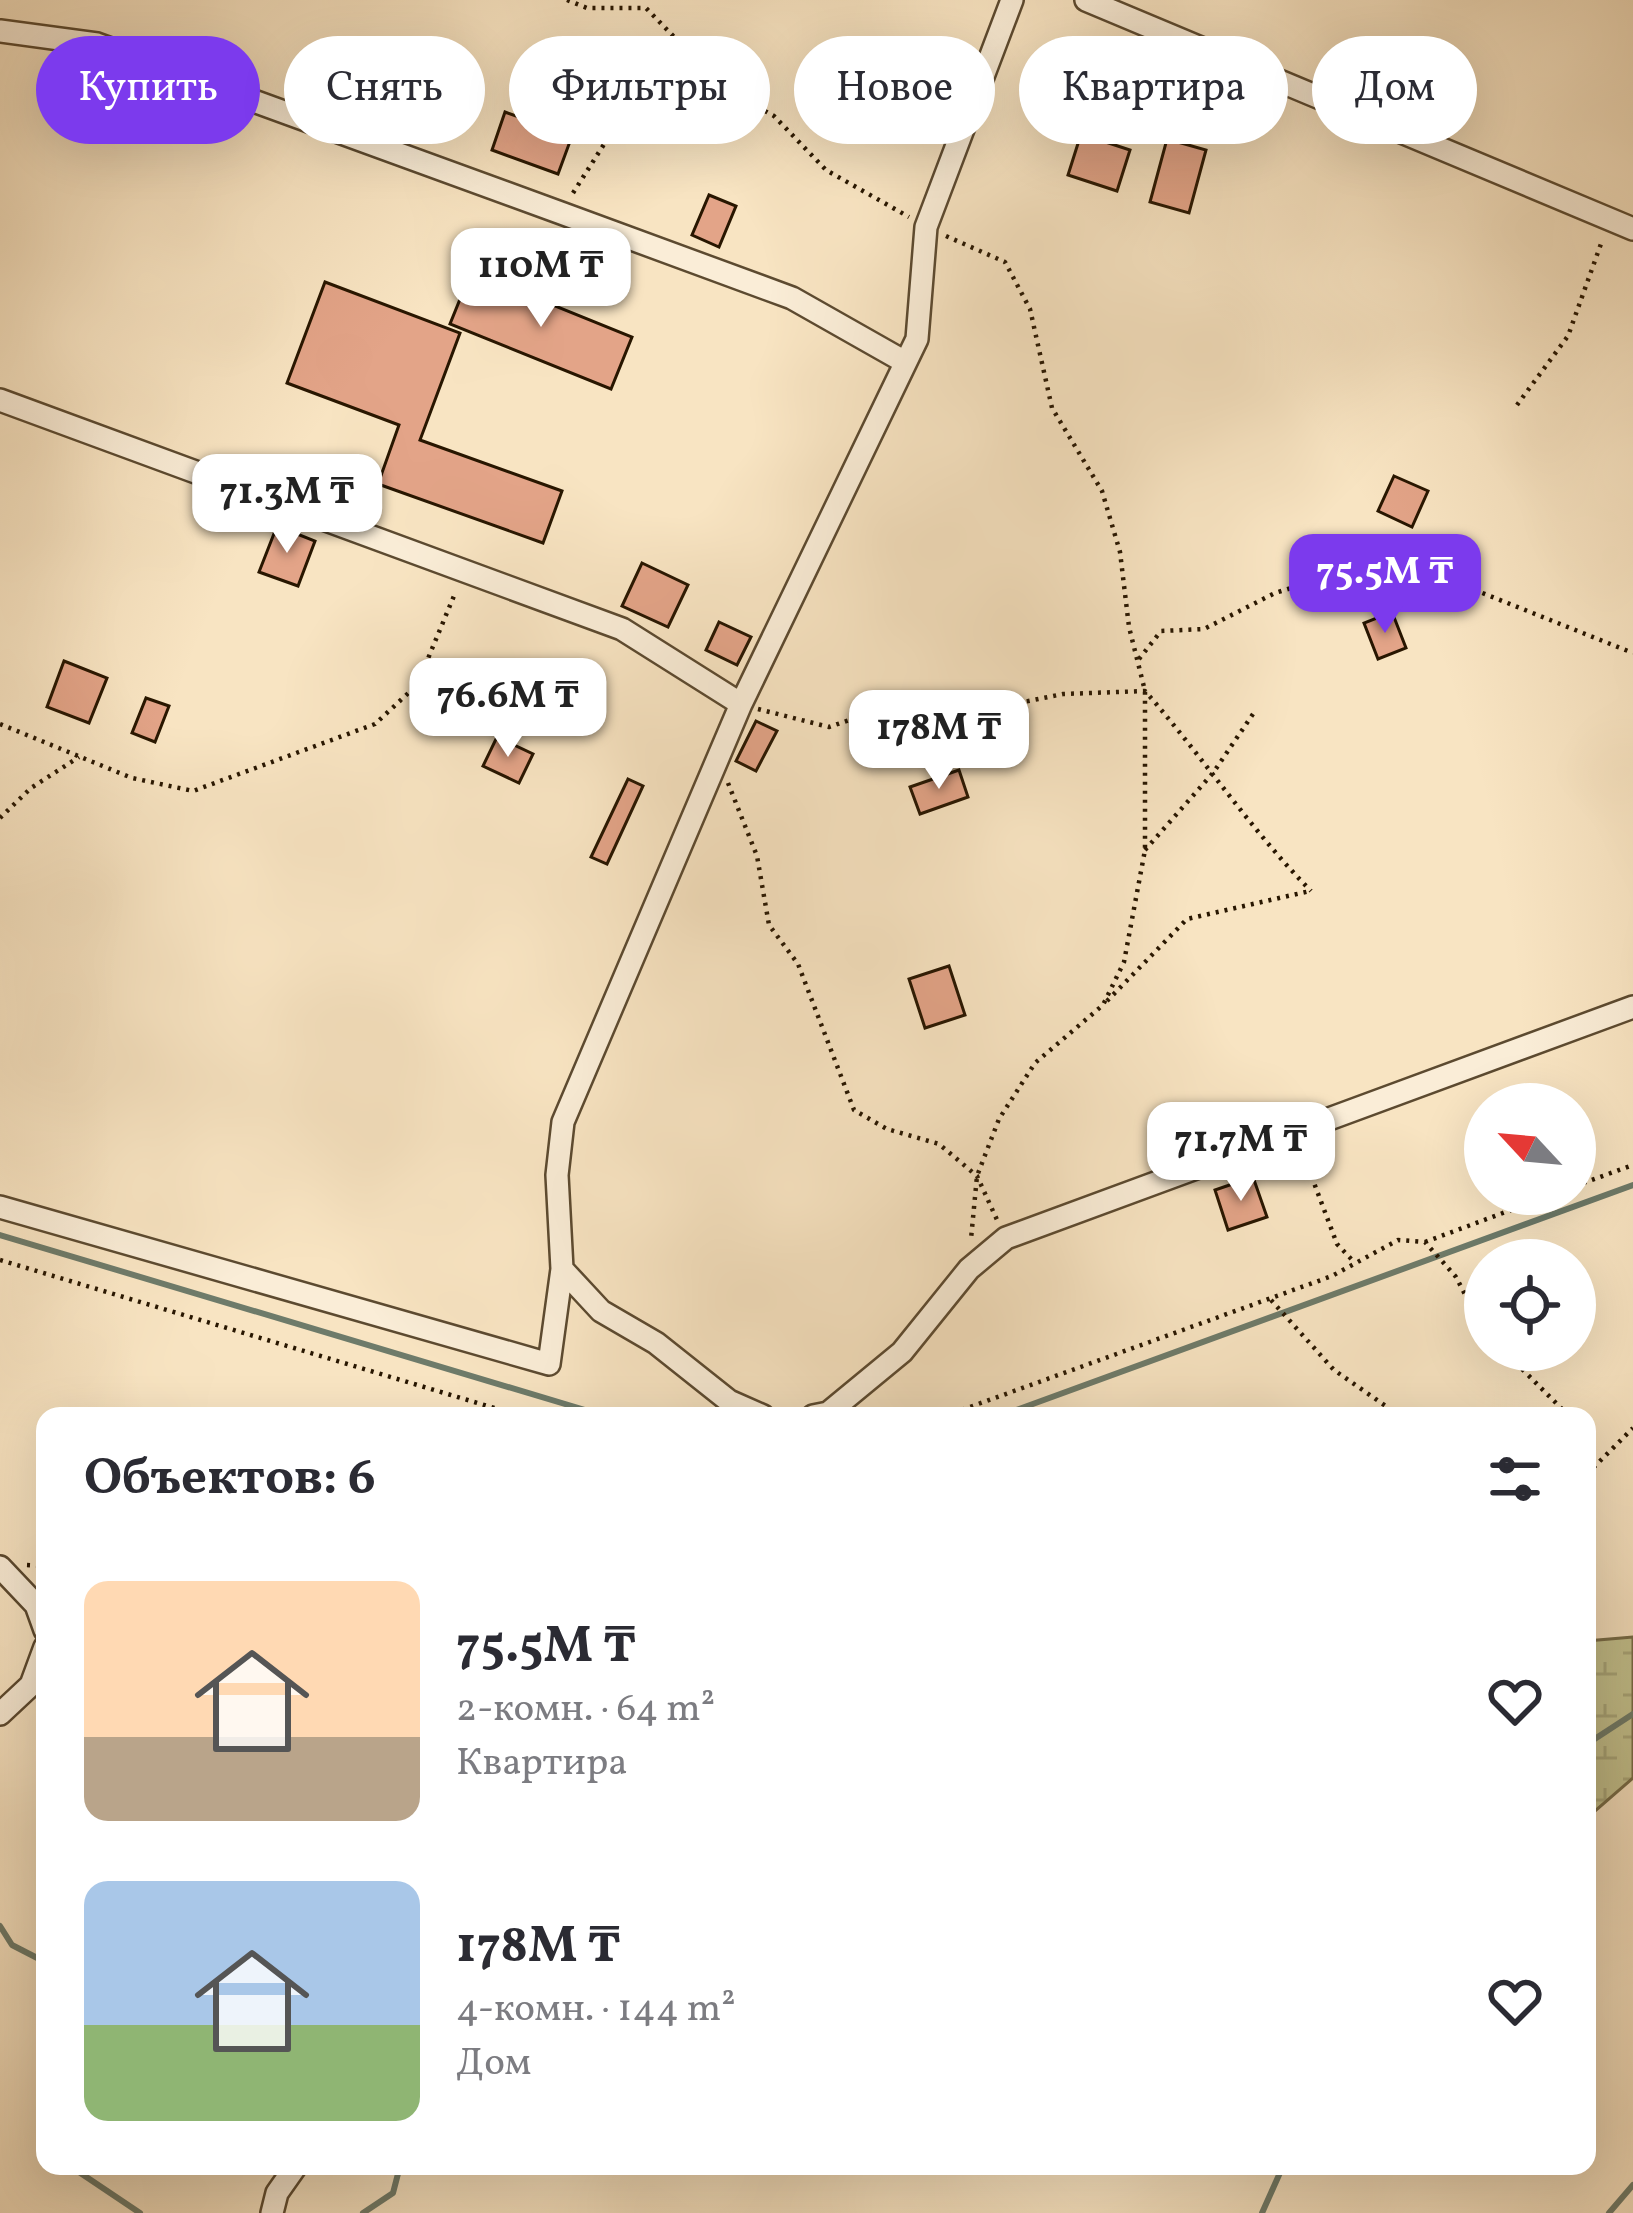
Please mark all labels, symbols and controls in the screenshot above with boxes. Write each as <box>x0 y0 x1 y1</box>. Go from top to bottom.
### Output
chip: Купить <box>36 36 260 144</box>
chip: Снять <box>284 36 485 144</box>
chip: Фильтры <box>509 36 770 144</box>
chip: Новое <box>794 36 995 144</box>
chip: Квартира <box>1019 36 1288 144</box>
chip: Дом <box>1312 36 1477 144</box>
pin: 110M ₸ <box>443 228 639 330</box>
text: 110M ₸ <box>478 240 604 294</box>
pin: 71.3M ₸ <box>176 454 398 556</box>
text: 71.3M ₸ <box>219 466 355 520</box>
pin: 75.5M ₸ <box>1274 534 1496 636</box>
text: 75.5M ₸ <box>1316 546 1454 600</box>
pin: 76.6M ₸ <box>397 658 619 760</box>
text: 76.6M ₸ <box>436 670 580 724</box>
pin: 178M ₸ <box>841 690 1037 792</box>
text: 178M ₸ <box>876 702 1002 756</box>
north arrow <box>1464 1083 1596 1215</box>
map controls <box>1464 1083 1596 1371</box>
pin: 71.7M ₸ <box>1130 1102 1352 1204</box>
text: 71.7M ₸ <box>1174 1114 1308 1168</box>
button: locate <box>1464 1239 1596 1371</box>
text: Объектов: 6 <box>84 1444 376 1515</box>
icon: filters <box>1482 1446 1548 1512</box>
text: 75.5M ₸ <box>456 1612 636 1683</box>
icon: home <box>180 1629 324 1773</box>
icon: heart <box>1482 1668 1548 1734</box>
text: 2-комн. · 64 m² <box>456 1683 715 1737</box>
text: Квартира <box>456 1737 628 1791</box>
text: 178M ₸ <box>456 1912 621 1983</box>
icon: home <box>180 1929 324 2073</box>
icon: heart <box>1482 1968 1548 2034</box>
text: 4-комн. · 144 m² <box>456 1983 736 2037</box>
text: Дом <box>456 2037 531 2091</box>

